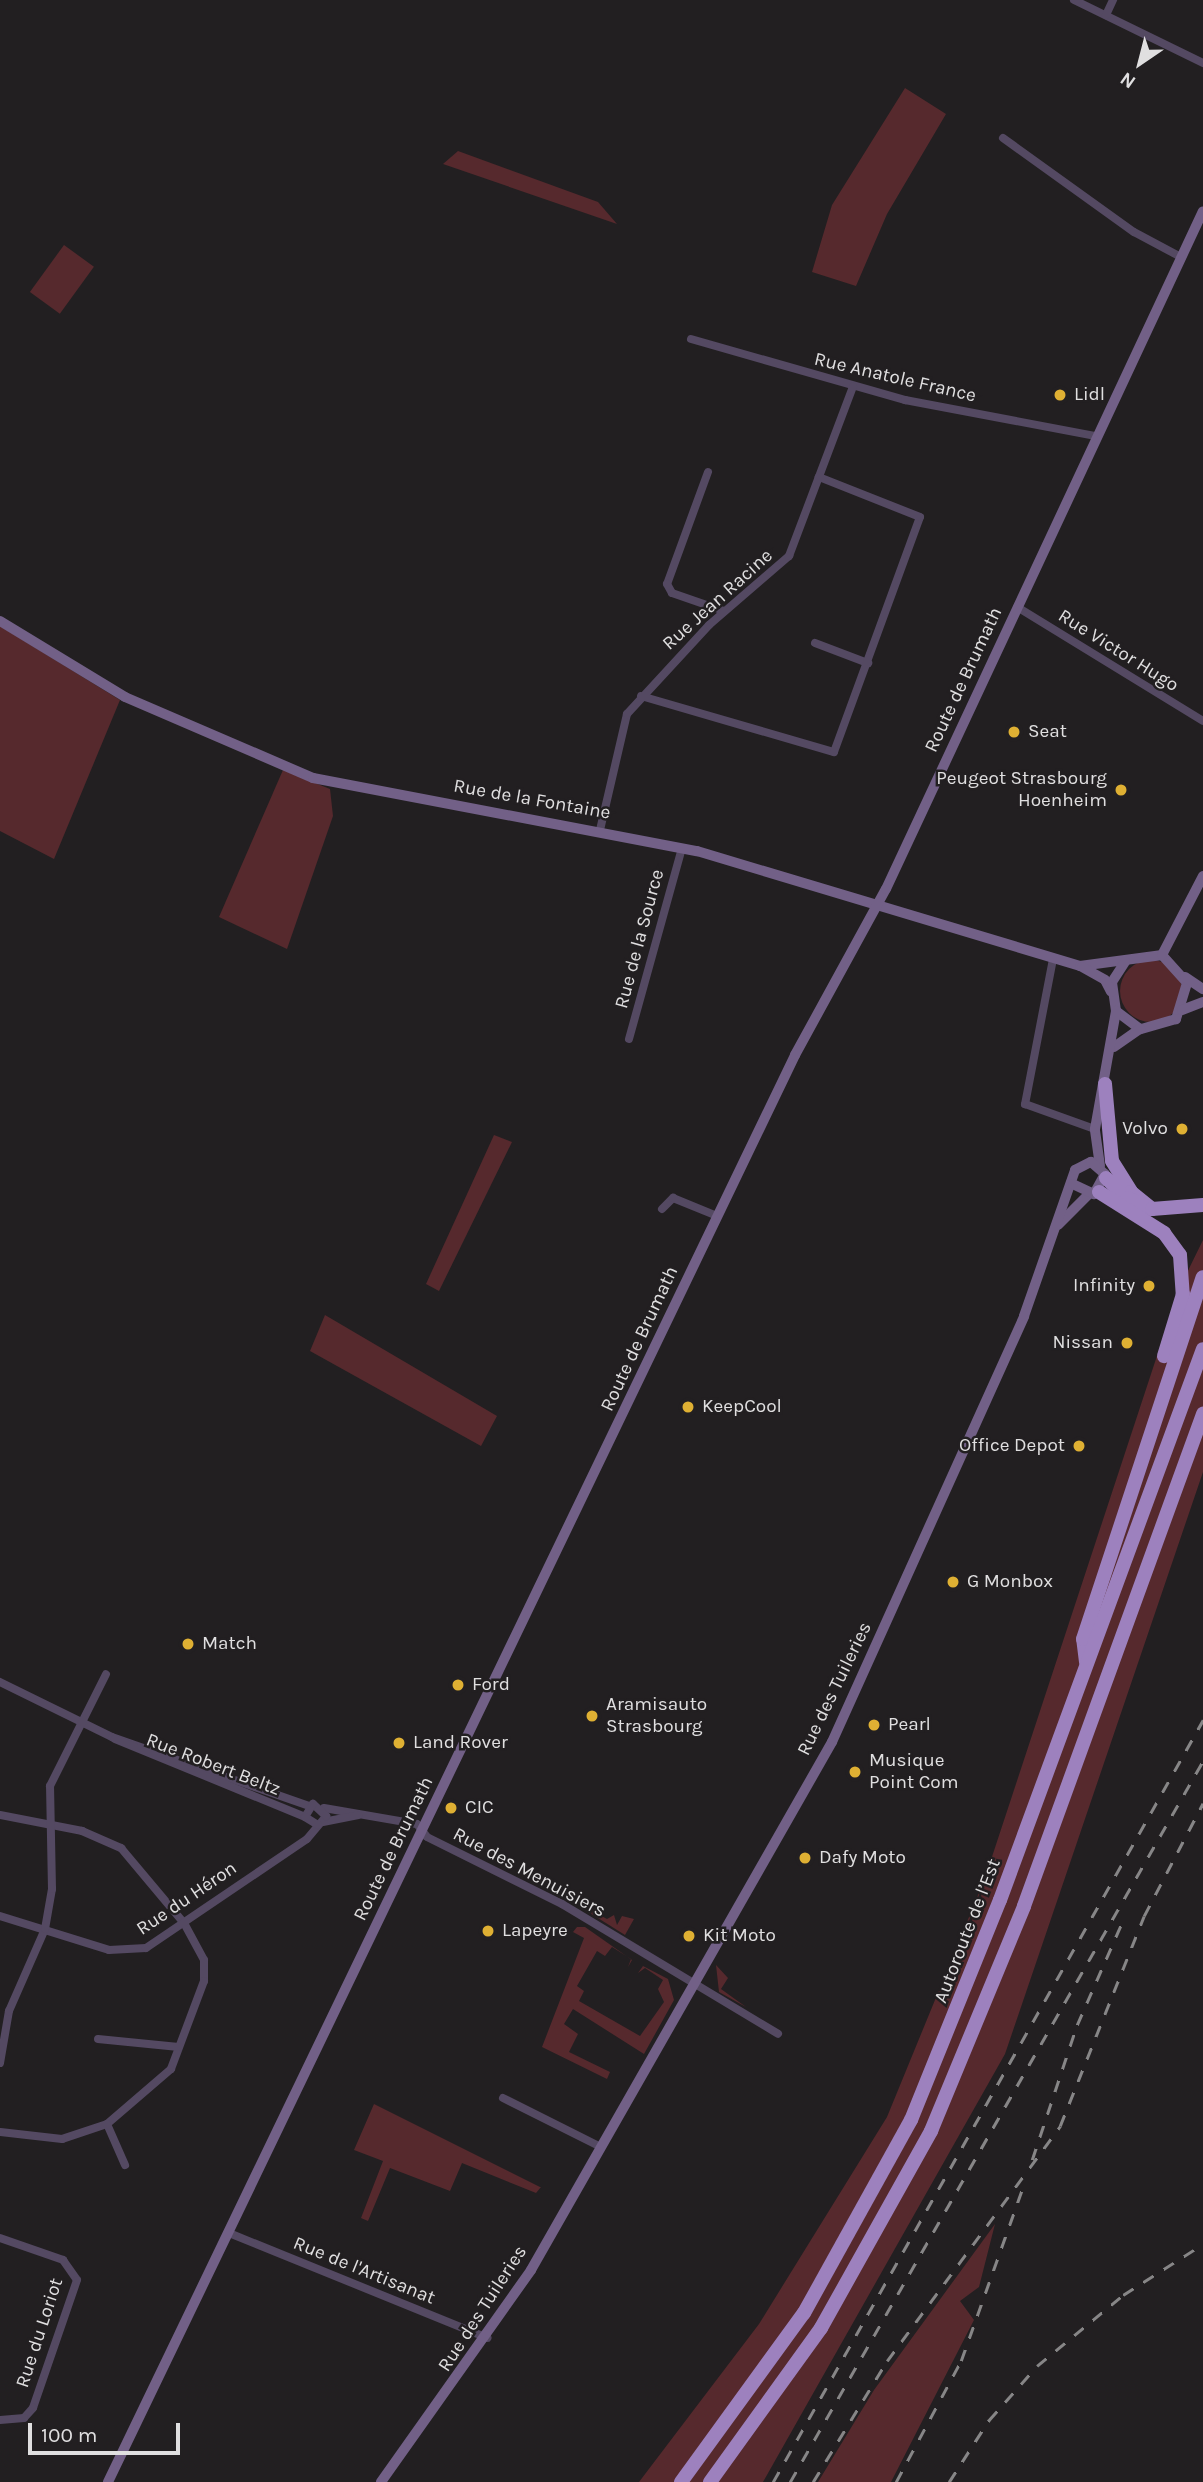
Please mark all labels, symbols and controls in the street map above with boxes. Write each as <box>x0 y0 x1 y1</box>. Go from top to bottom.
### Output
north arrow <box>1105 28 1175 98</box>
text: N <box>1116 67 1140 93</box>
street label: Rue Anatole France <box>812 348 978 408</box>
place label: Lidl <box>1074 384 1105 406</box>
marker: Lidl <box>1052 387 1068 403</box>
street label: Rue Jean Racine <box>658 545 778 655</box>
street label: Route de Brumath <box>920 604 1008 756</box>
street label: Rue Victor Hugo <box>1054 605 1182 697</box>
place label: Seat <box>1028 721 1067 743</box>
marker: Seat <box>1006 724 1022 740</box>
place label: Peugeot Strasbourg Hoenheim <box>936 768 1107 812</box>
street label: Rue de la Fontaine <box>452 775 612 825</box>
marker: Peugeot Strasbourg Hoenheim <box>1113 782 1129 798</box>
street label: Rue de la Source <box>610 867 670 1011</box>
place label: Volvo <box>1122 1118 1168 1140</box>
marker: Volvo <box>1174 1121 1190 1137</box>
street label: Route de Brumath <box>596 1263 684 1415</box>
place label: Infinity <box>1073 1275 1135 1297</box>
marker: Infinity <box>1141 1278 1157 1294</box>
place label: Nissan <box>1052 1332 1113 1354</box>
marker: Nissan <box>1119 1335 1135 1351</box>
place label: KeepCool <box>702 1396 782 1418</box>
marker: KeepCool <box>680 1399 696 1415</box>
place label: Office Depot <box>959 1435 1065 1457</box>
marker: Office Depot <box>1071 1438 1087 1454</box>
place label: G Monbox <box>967 1571 1053 1593</box>
marker: G Monbox <box>945 1574 961 1590</box>
street label: Rue des Tuileries <box>793 1619 877 1759</box>
place label: Match <box>202 1633 257 1655</box>
marker: Match <box>180 1636 196 1652</box>
place label: Ford <box>472 1674 510 1696</box>
marker: Ford <box>450 1677 466 1693</box>
place label: Aramisauto Strasbourg <box>606 1694 707 1738</box>
marker: Aramisauto Strasbourg <box>584 1708 600 1724</box>
place label: Pearl <box>888 1714 931 1736</box>
marker: Pearl <box>866 1717 882 1733</box>
street label: Rue Robert Beltz <box>143 1729 283 1801</box>
place label: Land Rover <box>413 1732 508 1754</box>
marker: Land Rover <box>391 1735 407 1751</box>
place label: Musique Point Com <box>869 1750 958 1794</box>
marker: Musique Point Com <box>847 1764 863 1780</box>
street label: Route de Brumath <box>349 1773 439 1925</box>
place label: CIC <box>465 1797 494 1819</box>
marker: CIC <box>443 1800 459 1816</box>
street label: Rue des Menuisiers <box>449 1823 609 1923</box>
place label: Dafy Moto <box>819 1847 906 1869</box>
marker: Dafy Moto <box>797 1850 813 1866</box>
street label: Autoroute de l’Est <box>930 1856 1006 2006</box>
street label: Rue du Héron <box>133 1857 241 1941</box>
place label: Lapeyre <box>502 1920 568 1942</box>
marker: Lapeyre <box>480 1923 496 1939</box>
place label: Kit Moto <box>703 1925 776 1947</box>
marker: Kit Moto <box>681 1928 697 1944</box>
street label: Rue de l'Artisanat <box>290 2232 438 2310</box>
street label: Rue des Tuileries <box>434 2242 532 2376</box>
street label: Rue du Loriot <box>12 2275 68 2391</box>
scale bar <box>32 2408 184 2452</box>
text: 100 m <box>41 2423 98 2447</box>

